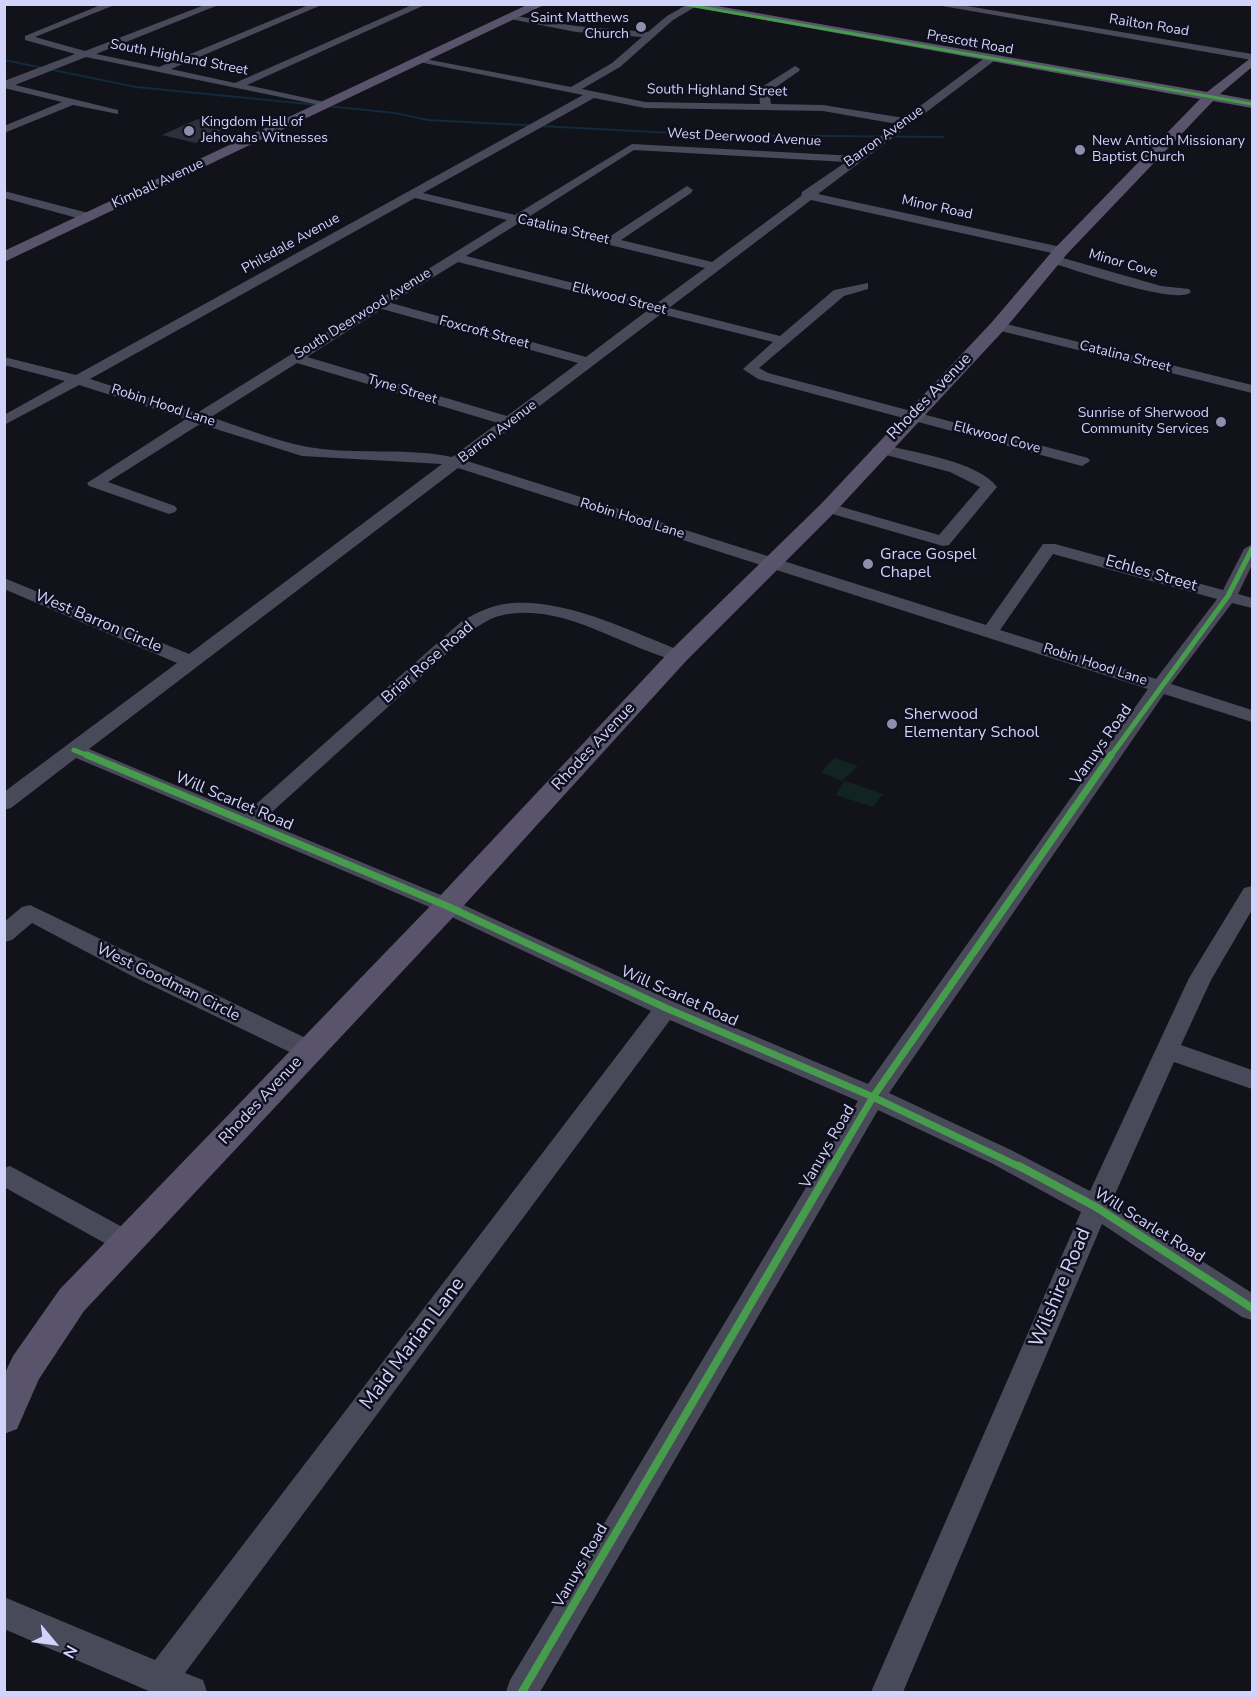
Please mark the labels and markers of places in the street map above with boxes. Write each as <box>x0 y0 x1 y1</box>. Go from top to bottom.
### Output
place label: Saint Matthews Church <box>531 11 629 44</box>
marker: Saint Matthews Church <box>634 20 648 34</box>
place label: Kingdom Hall of Jehovahs Witnesses <box>201 115 328 148</box>
marker: Kingdom Hall of Jehovahs Witnesses <box>182 124 196 138</box>
place label: New Antioch Missionary Baptist Church <box>1092 134 1245 166</box>
marker: New Antioch Missionary Baptist Church <box>1073 143 1087 157</box>
place label: Sunrise of Sherwood Community Services <box>1078 406 1209 438</box>
marker: Sunrise of Sherwood Community Services <box>1214 415 1228 429</box>
place label: Grace Gospel Chapel <box>880 545 976 583</box>
marker: Grace Gospel Chapel <box>861 557 875 571</box>
place label: Sherwood Elementary School <box>904 705 1039 743</box>
marker: Sherwood Elementary School <box>885 717 899 731</box>

